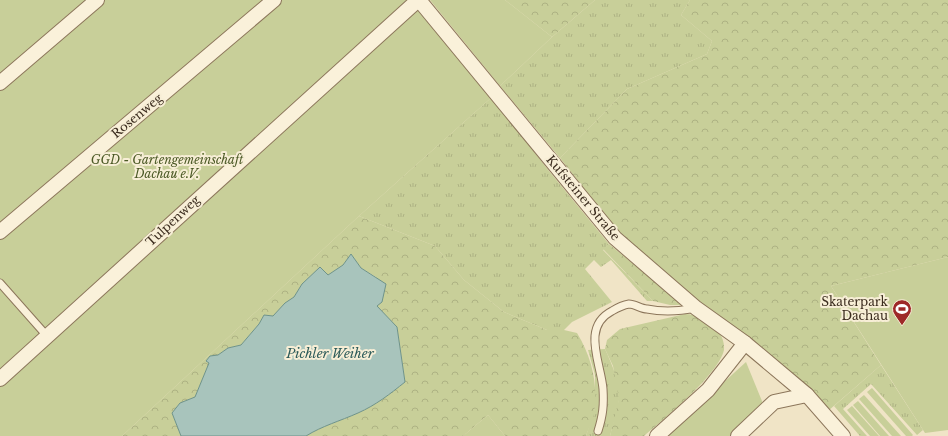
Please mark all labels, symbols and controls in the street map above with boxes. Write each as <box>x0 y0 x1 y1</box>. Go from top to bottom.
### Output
street label: Rosenweg <box>108 90 166 141</box>
park label: GGD - Gartengemeinschaft Dachau e.V. <box>91 152 244 181</box>
street label: Kufsteiner Straße <box>543 152 624 244</box>
street label: Tulpenweg <box>143 191 203 249</box>
place label: Skaterpark Dachau <box>821 294 889 323</box>
sports icon: Skaterpark Dachau <box>891 298 913 326</box>
water label: Pichler Weiher <box>285 345 375 362</box>

